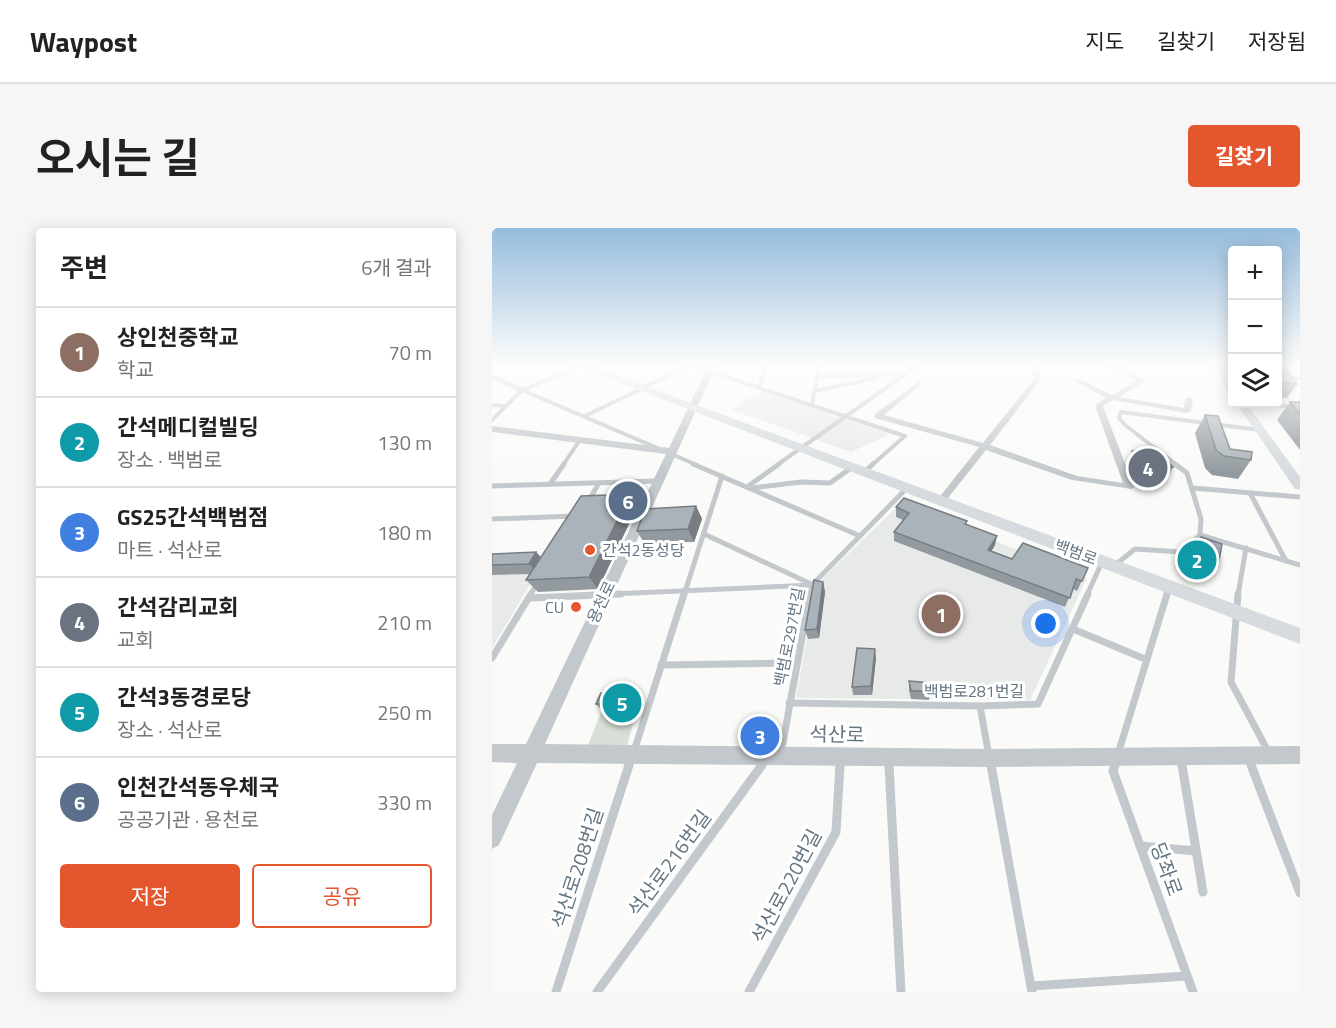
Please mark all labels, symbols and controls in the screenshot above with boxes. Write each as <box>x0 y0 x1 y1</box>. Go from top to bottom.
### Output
text: Waypost <box>30 20 137 63</box>
text: 지도 <box>1085 25 1124 57</box>
text: 길찾기 <box>1157 25 1215 57</box>
text: 저장됨 <box>1248 25 1306 57</box>
text: 오시는 길 <box>36 125 200 189</box>
button: 길찾기 <box>1188 125 1300 187</box>
map controls <box>1228 246 1282 408</box>
button: + <box>1228 246 1282 300</box>
text: 주변 <box>60 248 108 287</box>
text: 6개 결과 <box>361 252 432 283</box>
button: − <box>1228 300 1282 354</box>
text: 상인천중학교 <box>117 320 238 354</box>
text: 1 <box>74 337 85 368</box>
text: 70 m <box>388 337 432 368</box>
text: 학교 <box>117 354 154 385</box>
button: layers <box>1228 354 1282 408</box>
text: 간석메디컬빌딩 <box>117 410 259 444</box>
text: 2 <box>74 427 85 458</box>
text: 130 m <box>377 427 432 458</box>
text: 장소 · 백범로 <box>117 444 222 475</box>
pin: 4 <box>1128 446 1168 490</box>
pin: 6 <box>608 478 648 524</box>
text: GS25간석백범점 <box>117 500 268 534</box>
text: 3 <box>74 517 85 548</box>
text: 180 m <box>377 517 432 548</box>
street label: 백범로 <box>1051 533 1101 571</box>
text: 마트 · 석산로 <box>117 534 222 565</box>
place label: 간석2동성당 <box>602 538 685 562</box>
pin: 2 <box>1178 538 1216 582</box>
marker: 간석2동성당 <box>583 543 597 557</box>
street label: 용천로 <box>581 577 621 627</box>
street label: 백범로297번길 <box>768 585 810 689</box>
text: 간석감리교회 <box>117 590 238 624</box>
pin: 1 <box>922 592 960 636</box>
place label: CU <box>545 595 564 619</box>
marker: CU <box>569 600 583 614</box>
text: 4 <box>74 607 85 638</box>
text: 210 m <box>377 607 432 638</box>
your location <box>1031 609 1060 638</box>
text: 교회 <box>117 624 154 655</box>
street label: 백범로281번길 <box>924 679 1024 703</box>
text: 간석3동경로당 <box>117 680 251 714</box>
pin: 5 <box>602 680 642 726</box>
text: 5 <box>74 697 85 728</box>
text: 250 m <box>377 697 432 728</box>
text: 장소 · 석산로 <box>117 714 222 745</box>
pin: 3 <box>740 714 780 758</box>
street label: 석산로 <box>809 718 865 750</box>
text: 인천간석동우체국 <box>117 770 279 804</box>
text: 6 <box>74 787 85 818</box>
text: 330 m <box>377 787 432 818</box>
street label: 석산로208번길 <box>543 803 611 933</box>
street label: 석산로216번길 <box>620 803 718 923</box>
text: 공공기관 · 용천로 <box>117 804 259 835</box>
street label: 석산로220번길 <box>743 823 829 949</box>
street label: 당좌로 <box>1143 838 1191 900</box>
button: 저장 <box>60 864 240 928</box>
button: 공유 <box>252 864 432 928</box>

